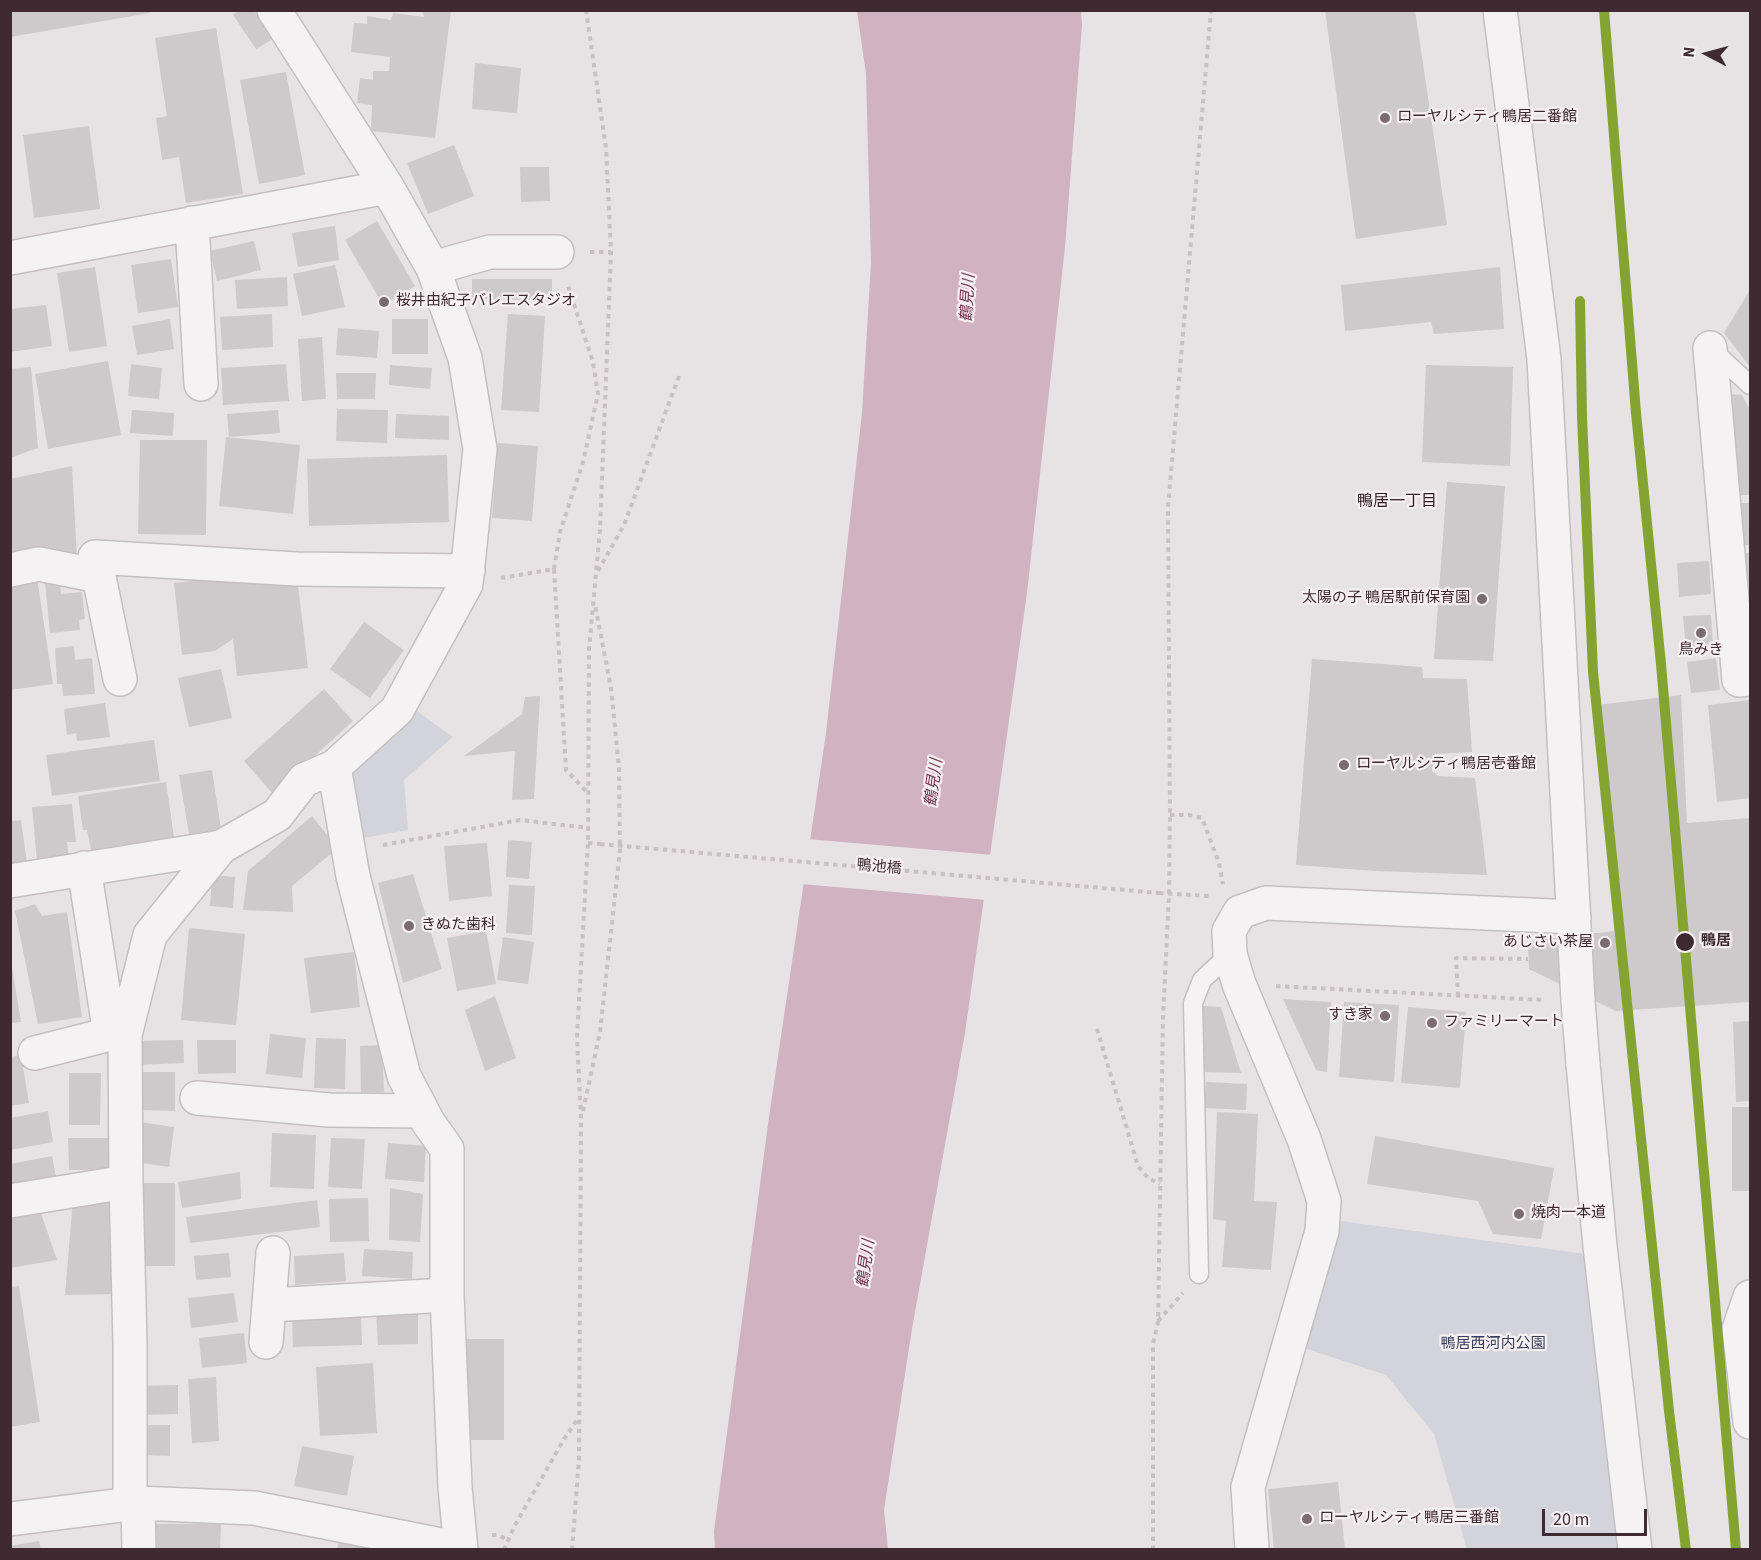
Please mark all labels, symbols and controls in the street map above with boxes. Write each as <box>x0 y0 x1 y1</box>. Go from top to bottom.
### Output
north arrow <box>1677 24 1737 84</box>
text: N <box>1678 46 1701 59</box>
place label: ローヤルシティ鴨居二番館 <box>1397 109 1577 127</box>
marker: ローヤルシティ鴨居二番館 <box>1378 111 1392 125</box>
water label: 鶴見川 <box>958 274 980 322</box>
place label: 桜井由紀子バレエスタジオ <box>396 293 576 311</box>
marker: 桜井由紀子バレエスタジオ <box>377 295 391 309</box>
district label: 鴨居一丁目 <box>1357 492 1437 512</box>
place label: 太陽の子 鴨居駅前保育園 <box>1302 590 1470 608</box>
marker: 太陽の子 鴨居駅前保育園 <box>1475 592 1489 606</box>
marker: 鳥みき <box>1694 626 1708 640</box>
place label: 鳥みき <box>1679 642 1723 660</box>
place label: ローヤルシティ鴨居壱番館 <box>1356 756 1536 774</box>
water label: 鶴見川 <box>922 758 948 808</box>
marker: ローヤルシティ鴨居壱番館 <box>1337 758 1351 772</box>
street label: 鴨池橋 <box>856 857 902 879</box>
place label: きぬた歯科 <box>421 917 496 935</box>
marker: きぬた歯科 <box>402 919 416 933</box>
marker: 鴨居 <box>1674 931 1696 953</box>
place label: 鴨居 <box>1701 933 1731 951</box>
place label: あじさい茶屋 <box>1503 934 1593 952</box>
marker: あじさい茶屋 <box>1598 936 1612 950</box>
place label: すき家 <box>1328 1007 1373 1025</box>
marker: すき家 <box>1378 1009 1392 1023</box>
place label: ファミリーマート <box>1444 1014 1564 1032</box>
marker: ファミリーマート <box>1425 1016 1439 1030</box>
place label: 焼肉一本道 <box>1531 1205 1606 1223</box>
marker: 焼肉一本道 <box>1512 1207 1526 1221</box>
water label: 鶴見川 <box>854 1239 880 1289</box>
park label: 鴨居西河内公園 <box>1441 1336 1545 1354</box>
scale bar <box>1545 1497 1650 1535</box>
text: 20 m <box>1553 1507 1589 1532</box>
place label: ローヤルシティ鴨居三番館 <box>1319 1510 1499 1528</box>
marker: ローヤルシティ鴨居三番館 <box>1300 1512 1314 1526</box>

